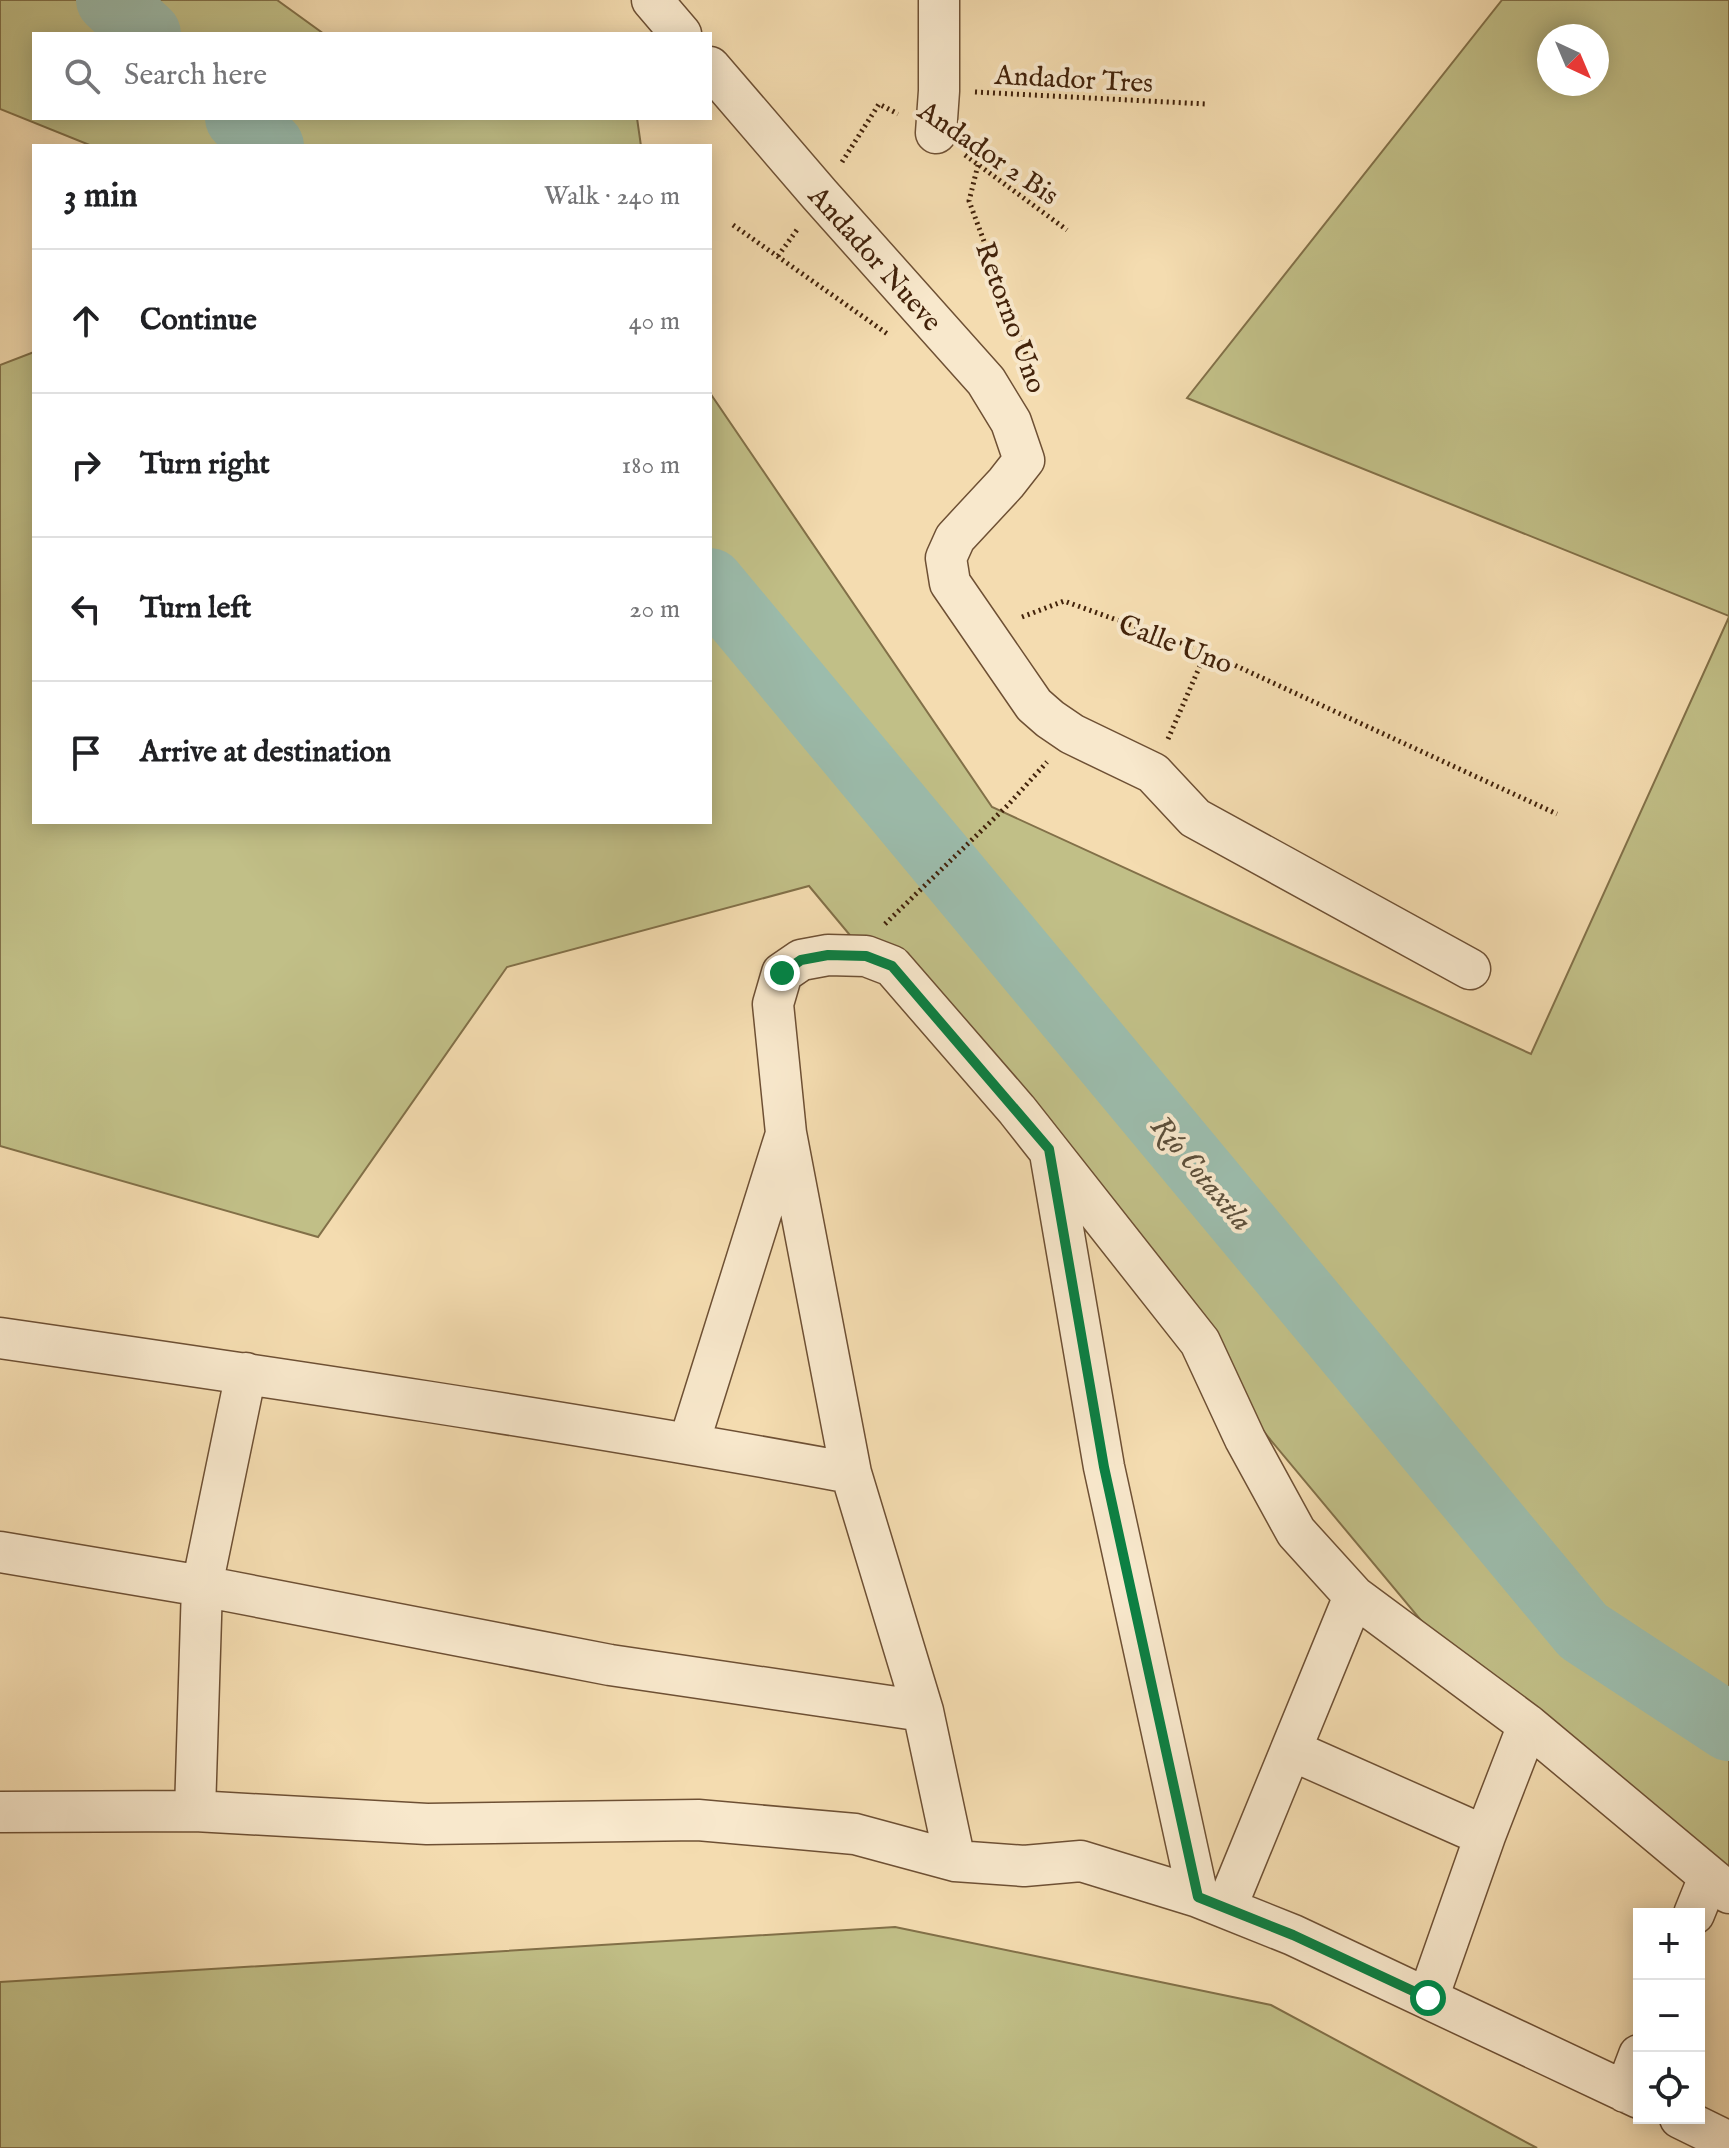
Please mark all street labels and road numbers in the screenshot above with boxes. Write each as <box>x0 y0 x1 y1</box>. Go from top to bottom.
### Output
street label: Andador Tres <box>993 59 1154 102</box>
street label: Andador 2 Bis <box>910 94 1065 214</box>
street label: Andador Nueve <box>799 179 949 340</box>
street label: Retorno Uno <box>966 238 1053 398</box>
street label: Calle Uno <box>1113 608 1237 683</box>

